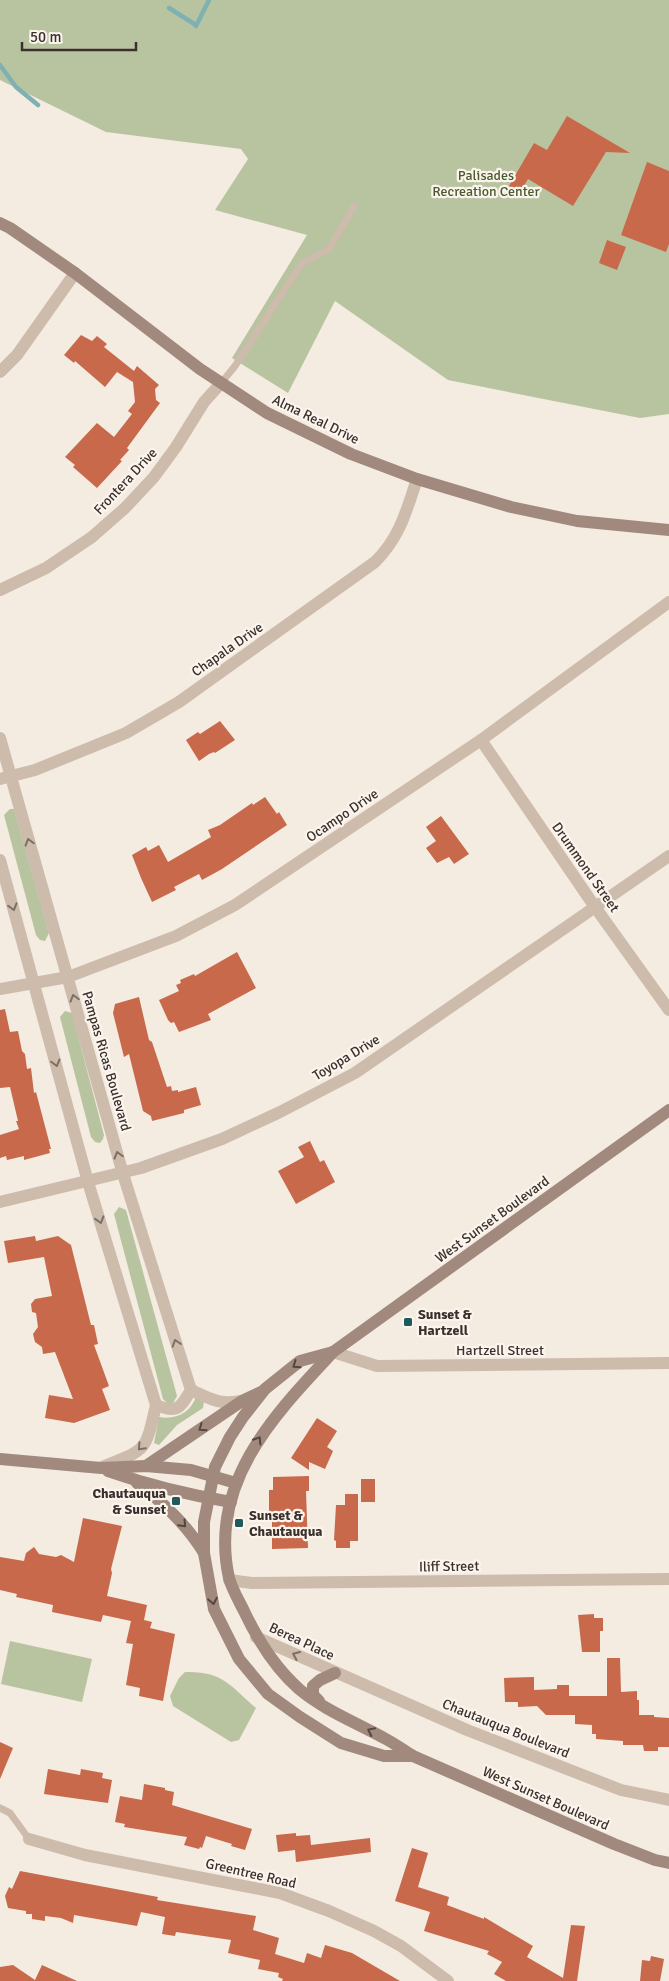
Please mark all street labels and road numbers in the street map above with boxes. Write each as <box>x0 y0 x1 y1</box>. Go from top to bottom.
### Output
street label: Alma Real Drive <box>269 391 362 448</box>
street label: Frontera Drive <box>90 444 161 518</box>
street label: Chapala Drive <box>188 619 266 680</box>
street label: Ocampo Drive <box>303 785 382 846</box>
street label: Drummond Street <box>548 819 623 916</box>
street label: Pampas Ricas Boulevard <box>78 989 135 1133</box>
street label: Toyopa Drive <box>310 1031 383 1084</box>
street label: West Sunset Boulevard <box>432 1172 553 1266</box>
street label: Hartzell Street <box>456 1342 544 1359</box>
street label: Iliff Street <box>419 1557 479 1576</box>
street label: Berea Place <box>266 1619 337 1664</box>
street label: Chautauqua Boulevard <box>440 1695 572 1762</box>
street label: West Sunset Boulevard <box>480 1763 612 1834</box>
street label: Greentree Road <box>204 1855 298 1892</box>

